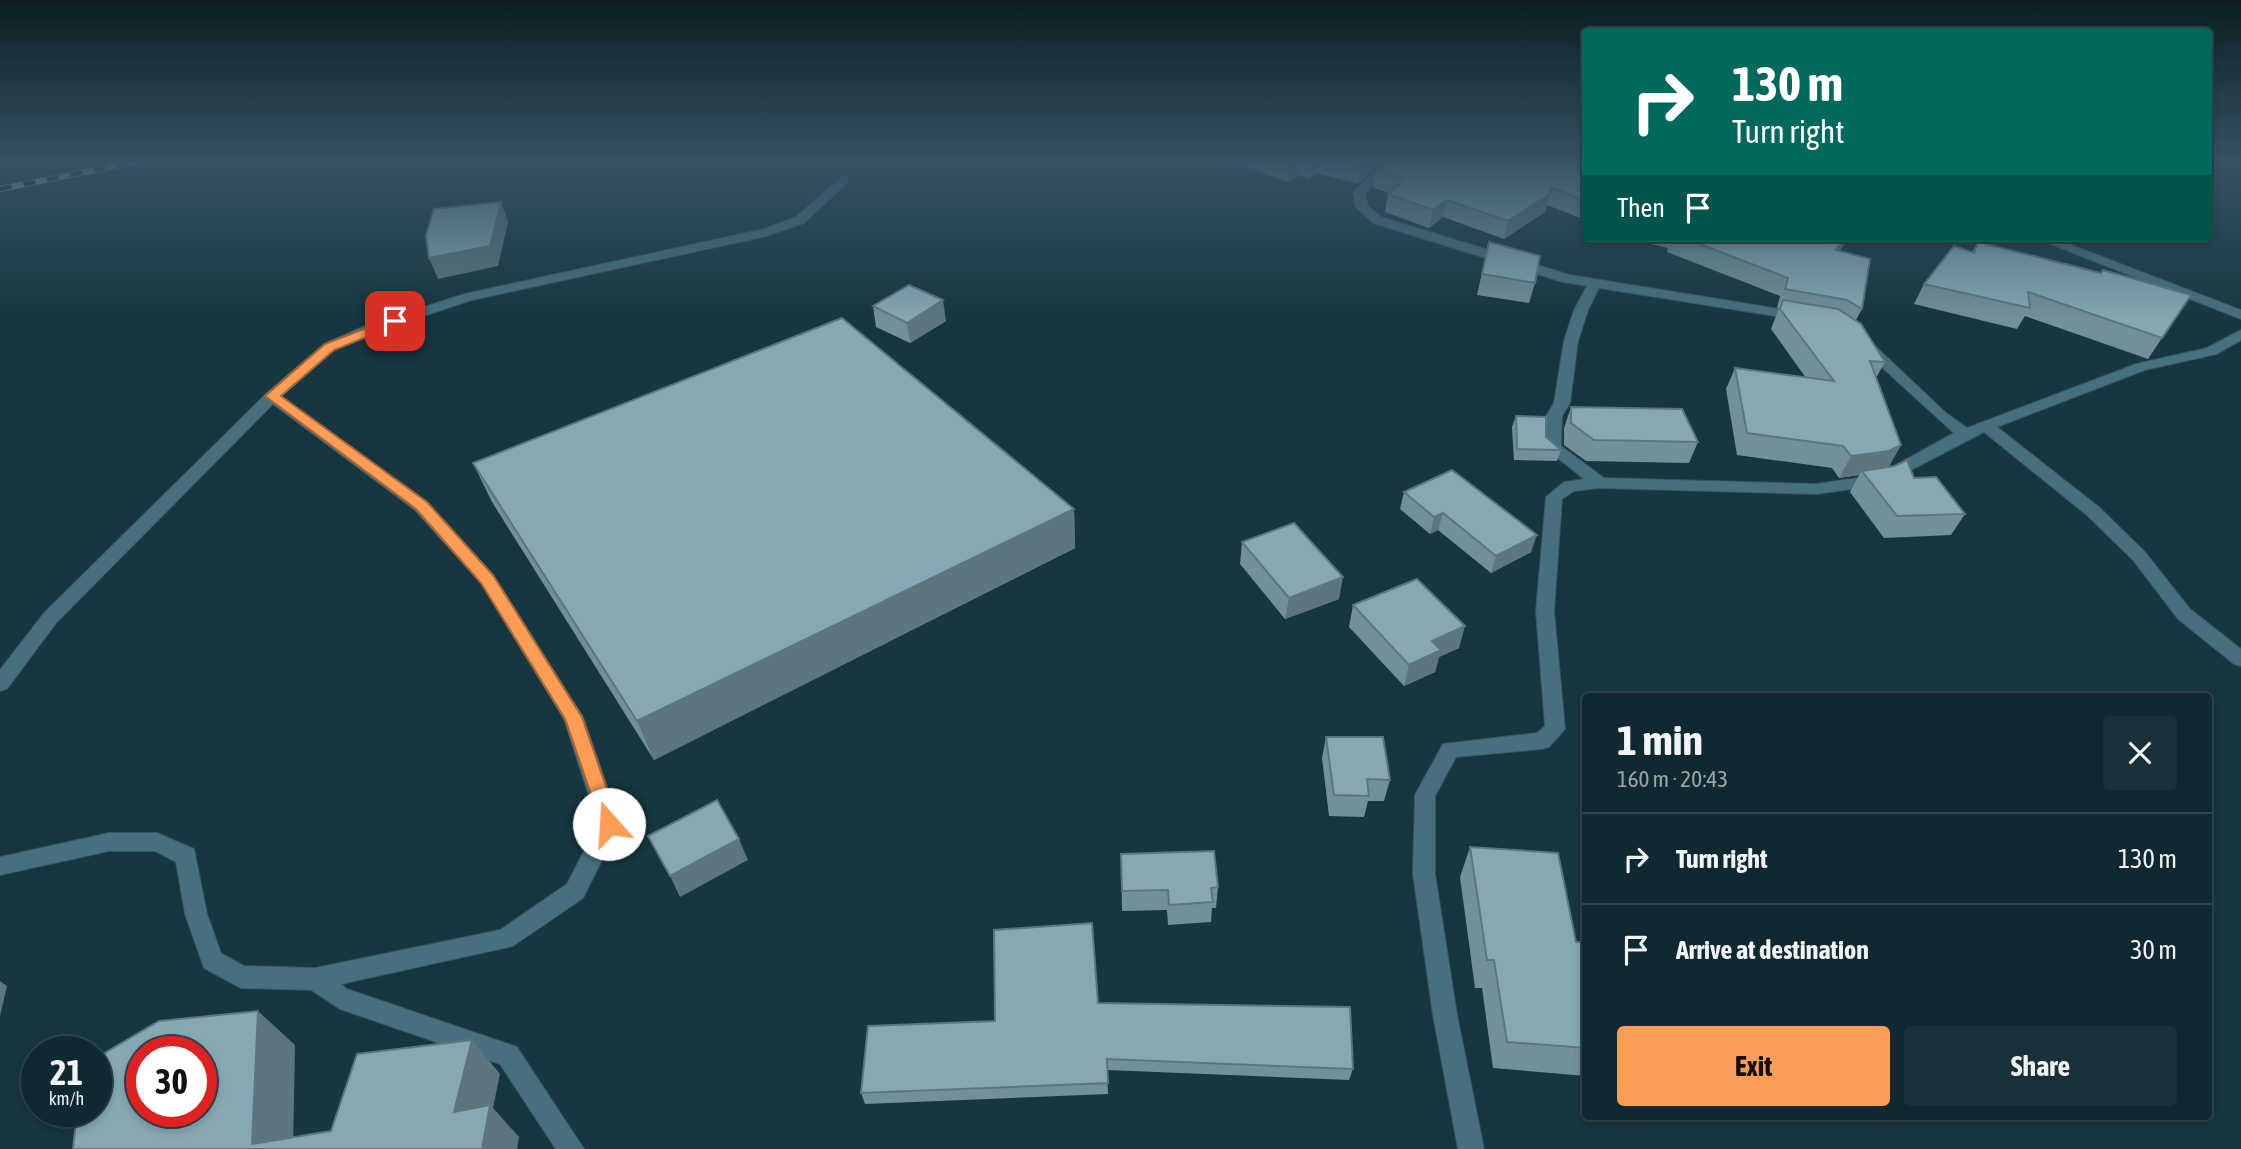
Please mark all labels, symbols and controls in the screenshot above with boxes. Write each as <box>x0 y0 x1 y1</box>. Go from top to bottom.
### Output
text: 130 m <box>1732 55 1843 111</box>
icon: right <box>1617 56 1708 147</box>
text: Turn right <box>1732 113 1845 150</box>
icon: arrive <box>1679 189 1717 227</box>
text: Then <box>1617 193 1665 223</box>
pin <box>365 291 425 351</box>
icon: arrive <box>376 302 414 340</box>
text: 1 min <box>1617 716 1703 764</box>
button: close <box>2103 716 2177 790</box>
text: 160 m · 20:43 <box>1617 766 1728 792</box>
position arrow <box>572 787 646 861</box>
icon: right <box>1617 840 1655 878</box>
text: Turn right <box>1676 844 1767 874</box>
text: 130 m <box>2118 844 2177 874</box>
icon: arrive <box>1617 931 1655 969</box>
text: Arrive at destination <box>1676 935 1869 965</box>
text: 30 m <box>2130 935 2177 965</box>
button: Exit <box>1617 1026 1890 1106</box>
button: Share <box>1904 1026 2177 1106</box>
speed limit sign: 30 <box>126 1036 217 1127</box>
text: 21 <box>50 1052 83 1092</box>
text: km/h <box>49 1088 84 1109</box>

